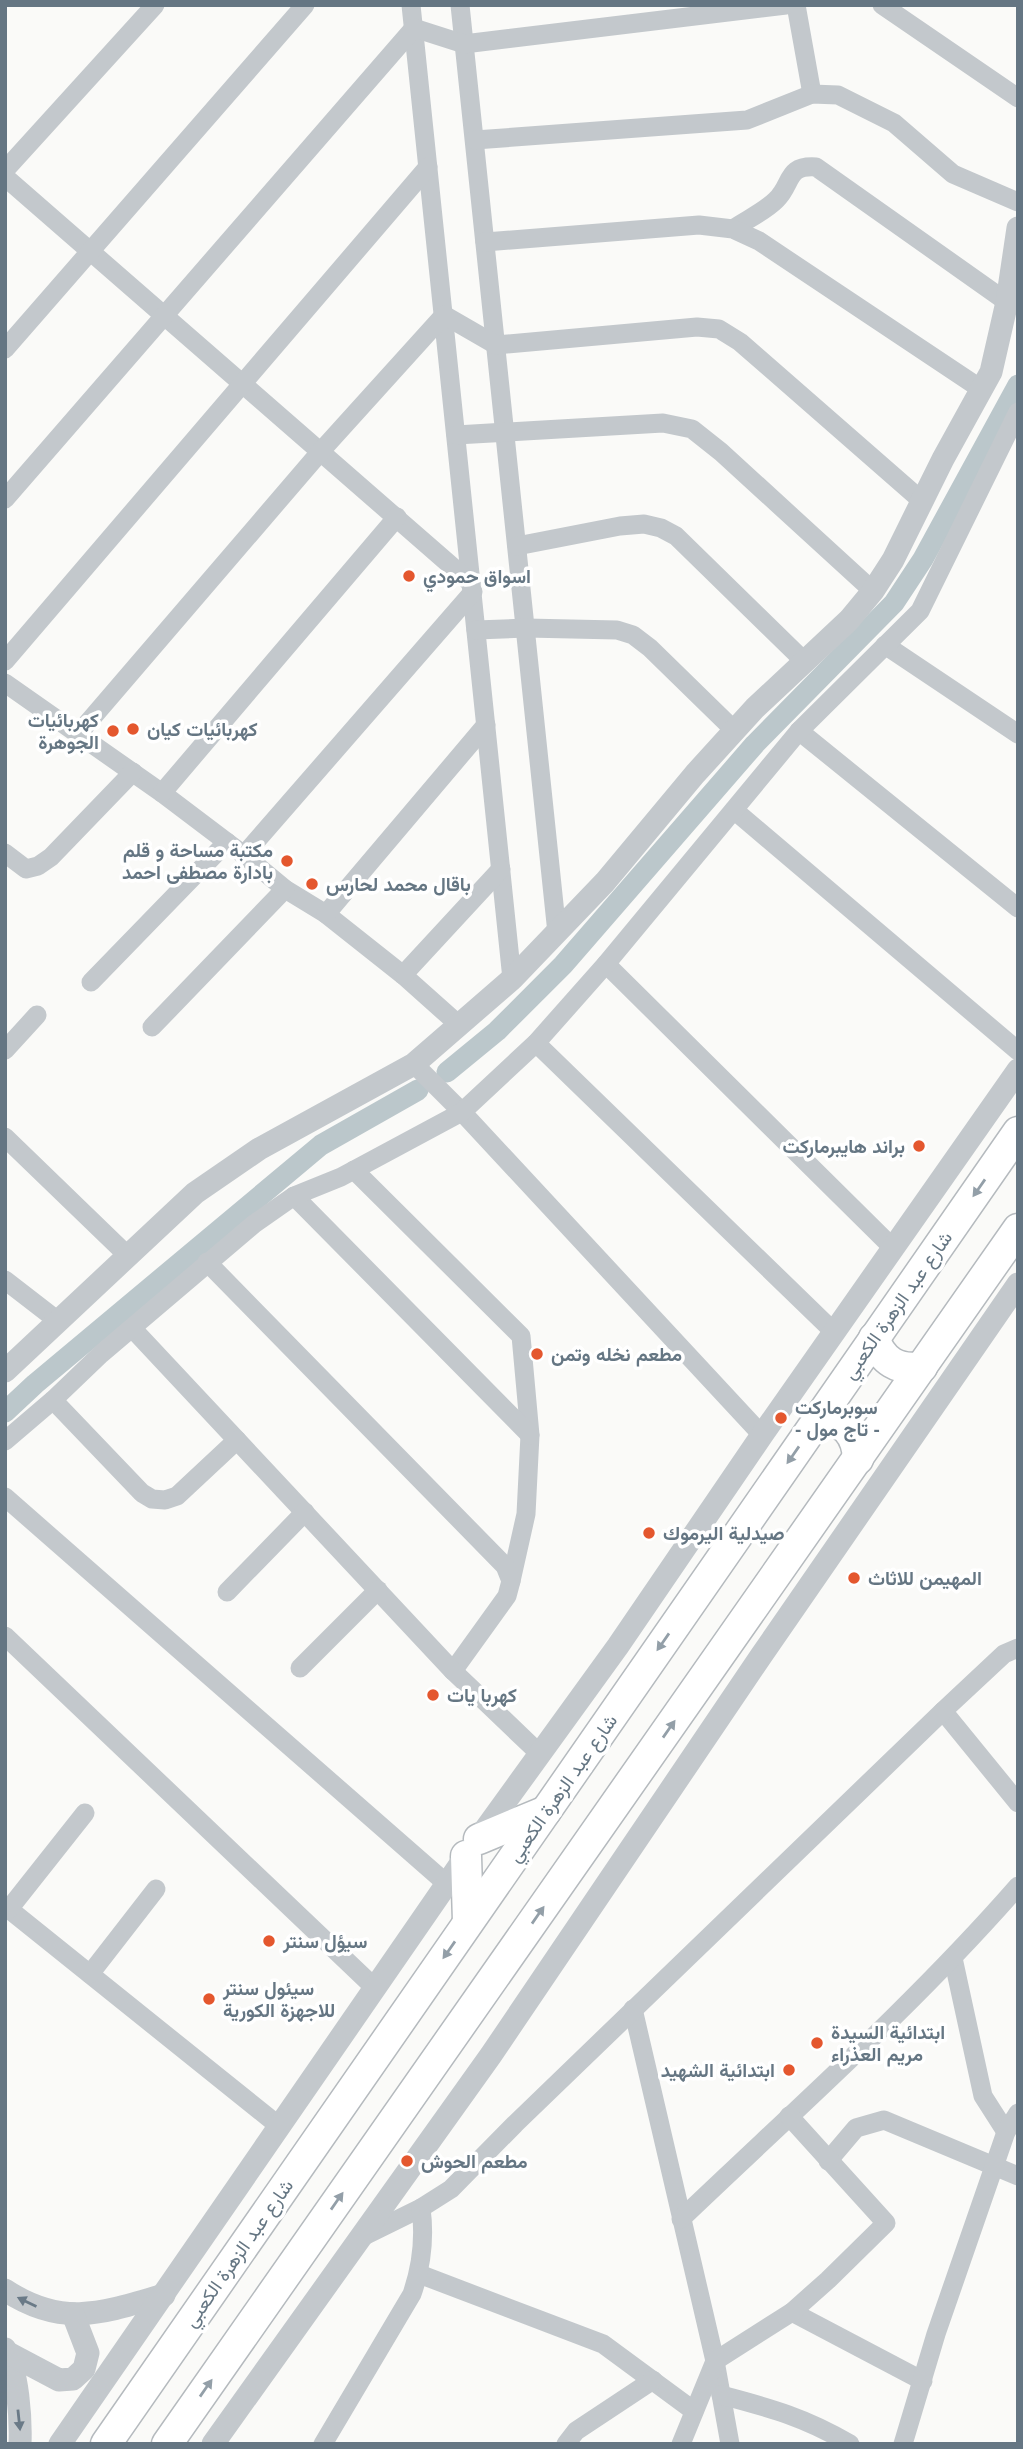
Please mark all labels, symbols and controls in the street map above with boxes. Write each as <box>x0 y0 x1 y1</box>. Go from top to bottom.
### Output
place label: اسواق حمودي <box>423 566 531 593</box>
marker: اسواق حمودي <box>401 568 417 584</box>
place label: كهربائيات الجوهرة <box>28 710 99 755</box>
place label: كهربائيات كيان <box>147 719 258 742</box>
marker: كهربائيات كيان <box>125 721 141 737</box>
marker: كهربائيات الجوهرة <box>105 723 121 739</box>
place label: مكتبة مساحة و قلم بادارة مصطفى احمد <box>122 840 273 885</box>
marker: مكتبة مساحة و قلم بادارة مصطفى احمد <box>279 853 295 869</box>
place label: باقال محمد لحارس <box>326 874 471 897</box>
marker: باقال محمد لحارس <box>304 876 320 892</box>
place label: براند هايبرماركت <box>782 1136 905 1159</box>
marker: براند هايبرماركت <box>911 1138 927 1154</box>
one-way arrow <box>972 1179 986 1197</box>
street label: شارع عبد الزهرة الكعبي <box>838 1227 960 1386</box>
place label: مطعم نخله وتمن <box>551 1344 682 1367</box>
marker: مطعم نخله وتمن <box>529 1346 545 1362</box>
place label: سوبرماركت - تاج مول - <box>795 1397 880 1442</box>
marker: سوبرماركت - تاج مول - <box>773 1410 789 1426</box>
one-way arrow <box>786 1446 800 1464</box>
place label: صيدلية اليرموك <box>663 1523 785 1546</box>
marker: صيدلية اليرموك <box>641 1525 657 1541</box>
place label: المهيمن للاثاث <box>868 1568 982 1590</box>
marker: المهيمن للاثاث <box>846 1570 862 1586</box>
one-way arrow <box>656 1633 670 1651</box>
place label: كهربا يات <box>447 1685 517 1708</box>
marker: كهربا يات <box>425 1687 441 1703</box>
street label: شارع عبد الزهرة الكعبي <box>503 1710 625 1869</box>
one-way arrow <box>661 1720 675 1738</box>
one-way arrow <box>531 1906 545 1924</box>
place label: سيؤل سنتر <box>282 1931 367 1954</box>
marker: سيؤل سنتر <box>261 1933 277 1949</box>
one-way arrow <box>442 1941 456 1959</box>
place label: سيئول سنتر للاجهزة الكورية <box>222 1978 335 2023</box>
marker: سيئول سنتر للاجهزة الكورية <box>201 1991 217 2007</box>
place label: ابتدائية السيدة مريم العذراء <box>831 2022 945 2067</box>
marker: ابتدائية السيدة مريم العذراء <box>809 2035 825 2051</box>
place label: ابتدائية الشهيد <box>661 2060 775 2082</box>
marker: ابتدائية الشهيد <box>781 2062 797 2078</box>
place label: مطعم الحوش <box>421 2151 528 2174</box>
marker: مطعم الحوش <box>399 2153 415 2169</box>
street label: شارع عبد الزهرة الكعبي <box>179 2175 301 2334</box>
one-way arrow <box>330 2192 344 2210</box>
one-way arrow <box>17 2296 37 2307</box>
one-way arrow <box>199 2379 213 2397</box>
one-way arrow <box>14 2409 25 2431</box>

